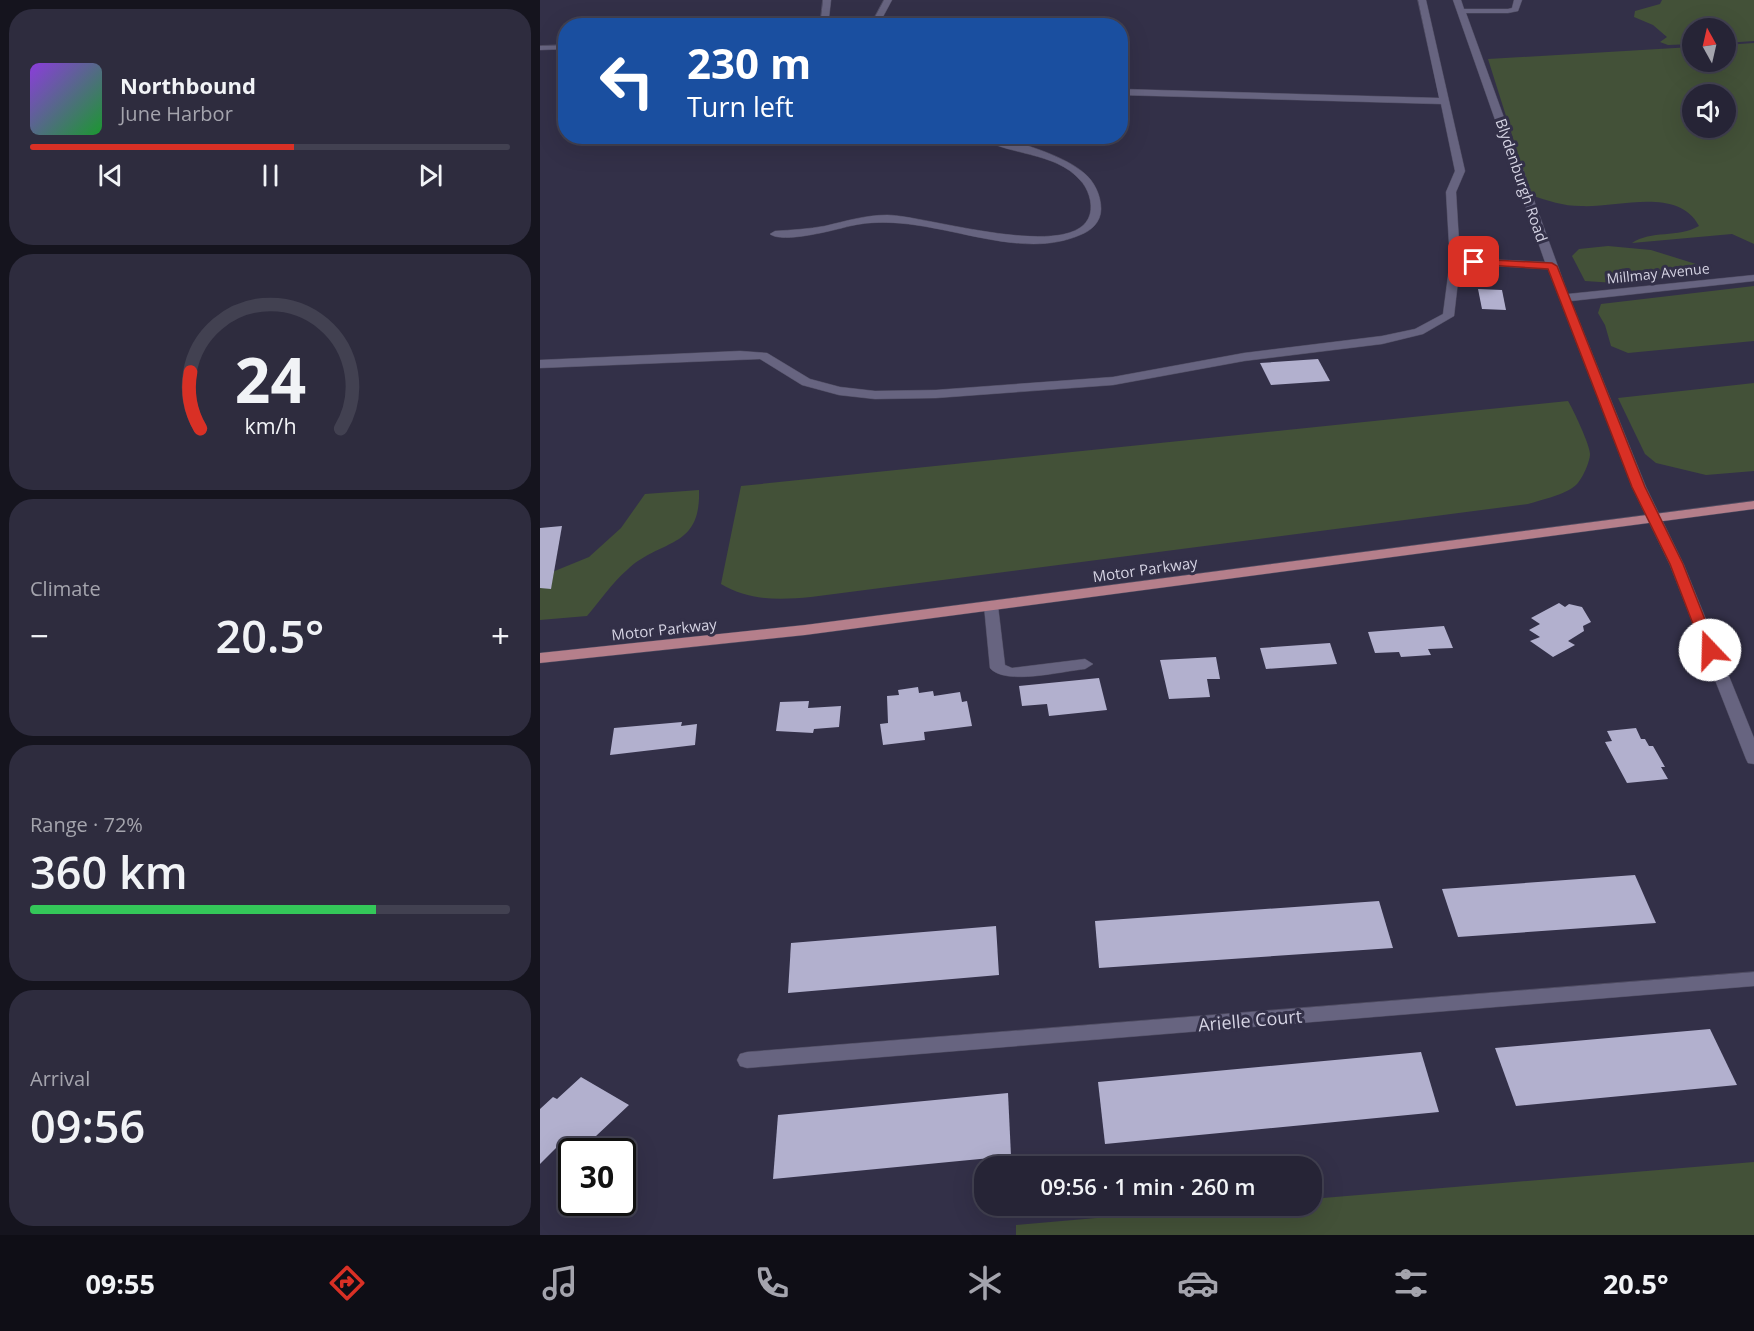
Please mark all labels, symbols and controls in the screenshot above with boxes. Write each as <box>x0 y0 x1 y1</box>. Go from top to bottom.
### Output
north arrow <box>1682 18 1736 72</box>
map controls <box>1682 18 1736 138</box>
text: 230 m <box>687 34 811 91</box>
icon: left <box>588 42 666 120</box>
text: Northbound <box>120 70 256 100</box>
button: sound <box>1682 84 1736 138</box>
text: Turn left <box>687 88 794 125</box>
text: June Harbor <box>120 100 233 127</box>
street label: Blydenburgh Road <box>1491 116 1553 244</box>
icon: previous <box>94 159 127 192</box>
icon: pause <box>254 159 287 192</box>
icon: next <box>414 159 447 192</box>
pin <box>1448 236 1499 287</box>
icon: arrive <box>1457 245 1490 278</box>
street label: Millmay Avenue <box>1606 258 1711 288</box>
text: 24 <box>234 336 306 421</box>
text: km/h <box>244 412 296 441</box>
street label: Motor Parkway <box>1091 552 1199 586</box>
text: Climate <box>30 575 101 602</box>
text: 20.5° <box>216 605 324 666</box>
text: − <box>30 613 49 658</box>
text: + <box>491 613 510 658</box>
street label: Motor Parkway <box>610 613 718 644</box>
position arrow <box>1678 618 1742 682</box>
text: Range · 72% <box>30 811 143 838</box>
text: 360 km <box>30 841 188 902</box>
street label: Arielle Court <box>1197 1004 1303 1036</box>
text: Arrival <box>30 1065 90 1092</box>
text: 09:56 <box>30 1095 145 1156</box>
speed limit sign: 30 <box>558 1138 636 1216</box>
text: 09:56 · 1 min · 260 m <box>1040 1171 1256 1201</box>
icon: directions <box>326 1262 368 1304</box>
icon: music <box>539 1262 581 1304</box>
icon: phone <box>751 1262 793 1304</box>
icon: climate <box>964 1262 1006 1304</box>
icon: car <box>1177 1262 1219 1304</box>
icon: filters <box>1390 1262 1432 1304</box>
text: 09:55 <box>85 1265 155 1302</box>
text: 20.5° <box>1603 1265 1668 1302</box>

